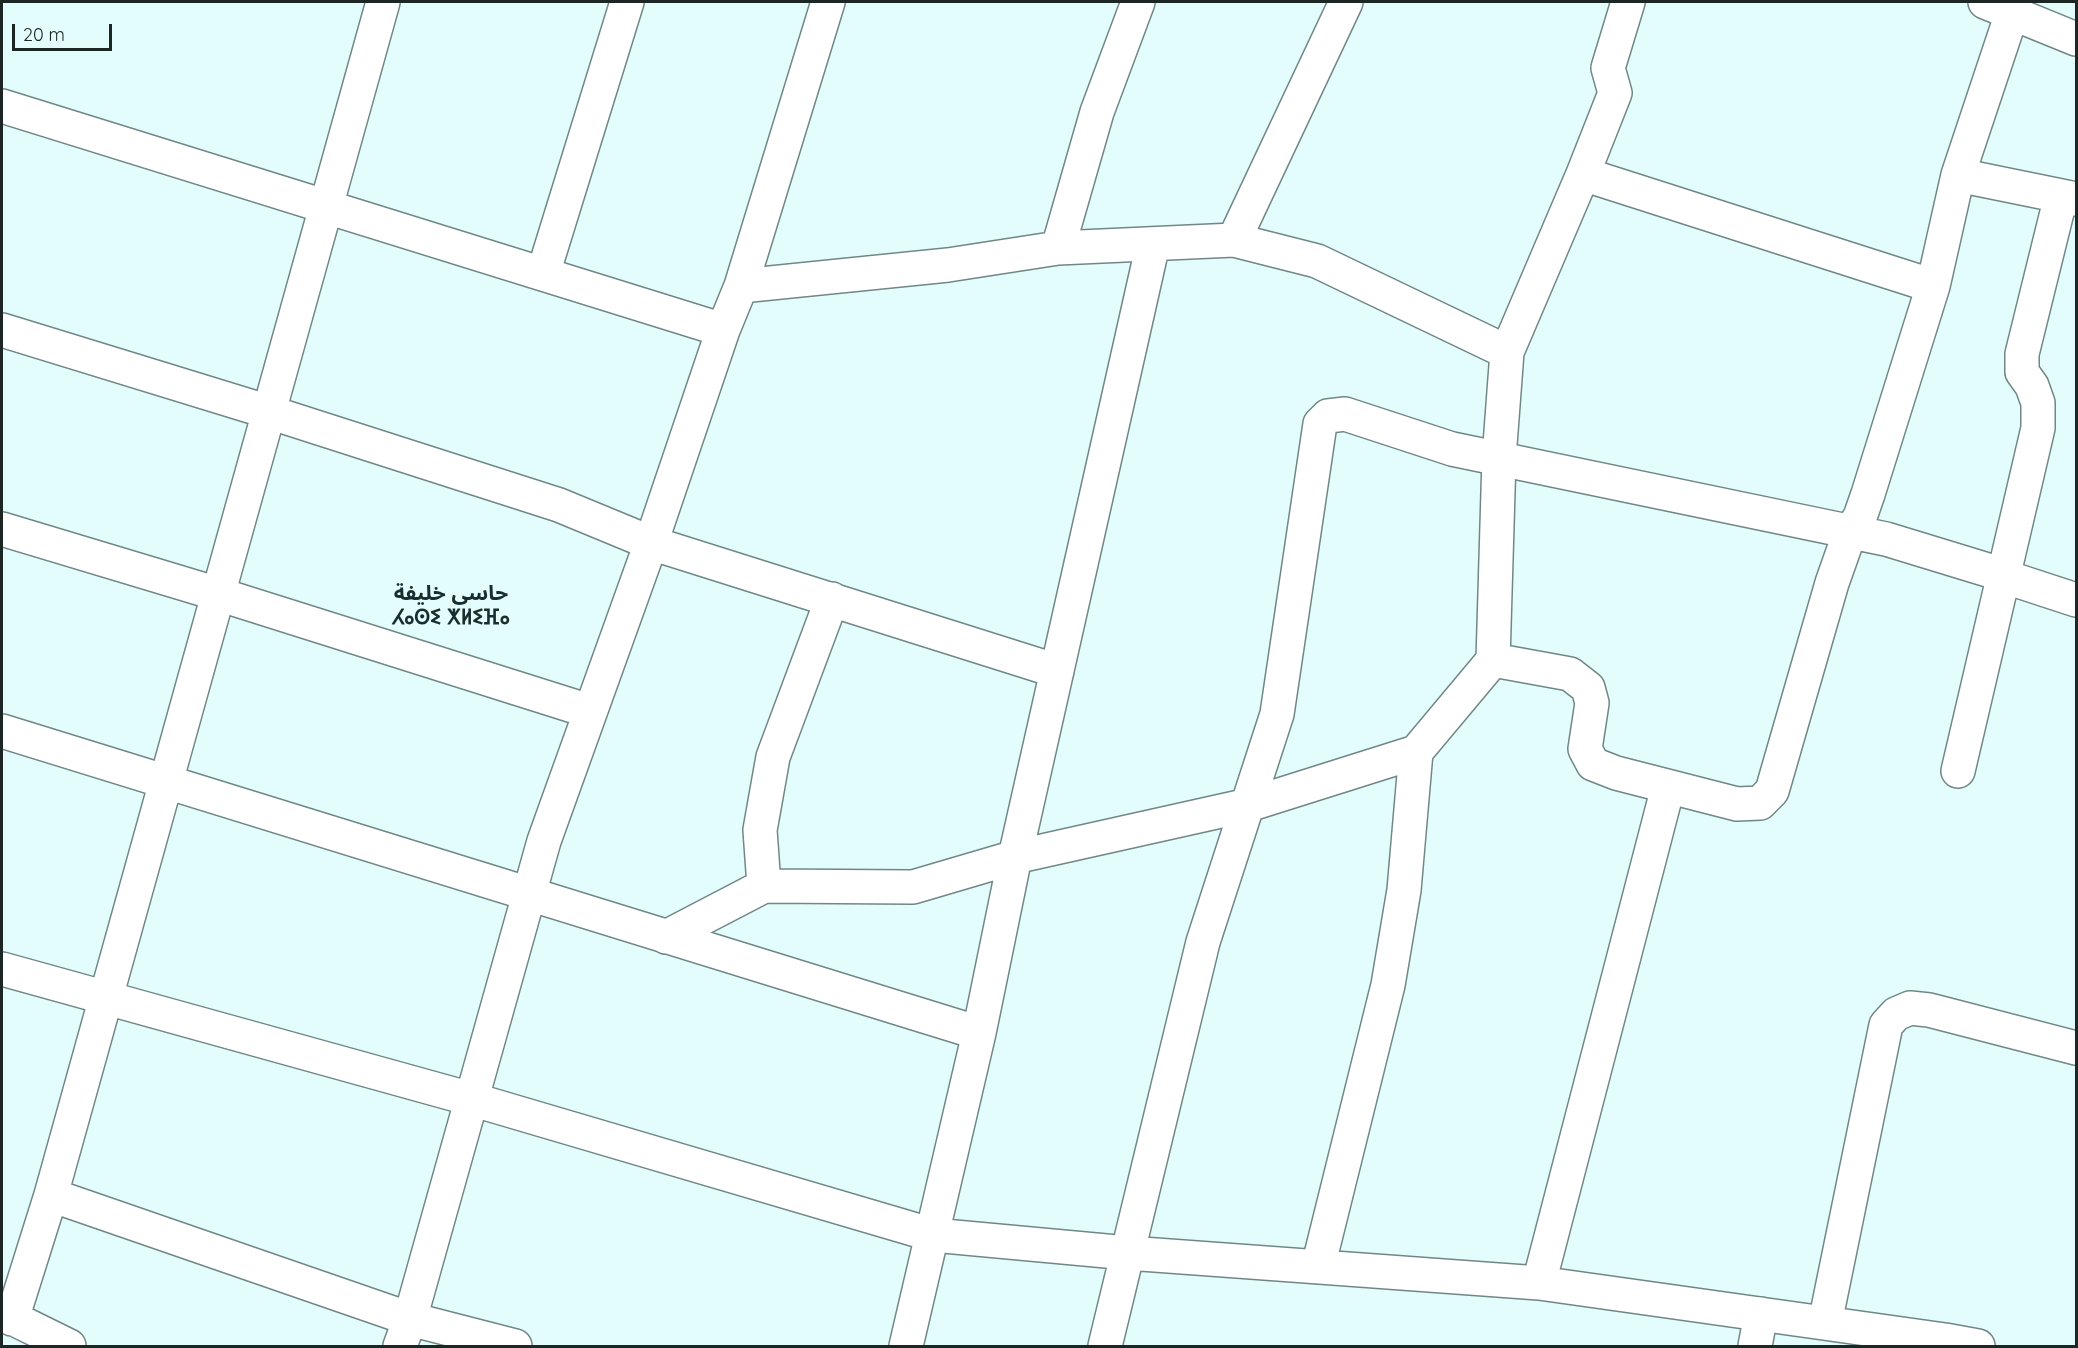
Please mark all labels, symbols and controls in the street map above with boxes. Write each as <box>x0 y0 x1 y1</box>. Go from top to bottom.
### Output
scale bar <box>15 12 116 50</box>
text: 20 m <box>23 23 65 46</box>
district label: حاسي خليفة ⵃⴰⵙⵉ ⵅⵍⵉⴼⴰ <box>392 581 510 631</box>

